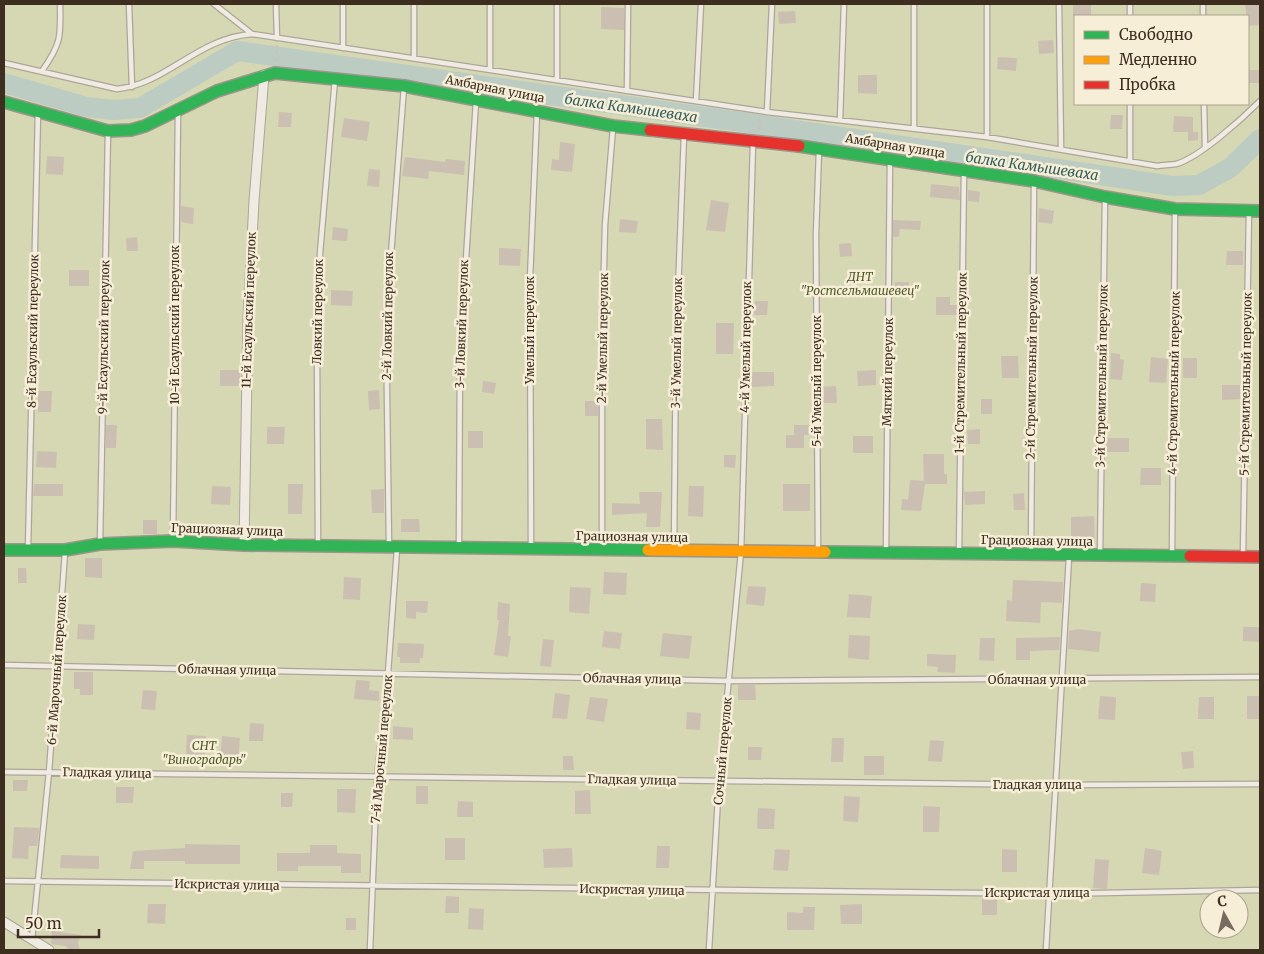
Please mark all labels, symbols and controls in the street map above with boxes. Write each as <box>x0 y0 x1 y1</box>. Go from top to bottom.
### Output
legend <box>1074 15 1249 105</box>
text: Свободно <box>1119 25 1193 44</box>
text: Медленно <box>1119 50 1197 69</box>
street label: Амбарная улица <box>443 71 547 106</box>
text: Пробка <box>1119 75 1176 94</box>
water label: балка Камышеваха <box>563 90 699 126</box>
street label: Амбарная улица <box>843 130 947 161</box>
water label: балка Камышеваха <box>964 148 1100 184</box>
street label: 11-й Есаульский переулок <box>238 231 259 389</box>
street label: 10-й Есаульский переулок <box>167 245 182 405</box>
street label: 2-й Ловкий переулок <box>379 251 396 381</box>
street label: 8-й Есаульский переулок <box>24 253 41 408</box>
street label: 9-й Есаульский переулок <box>95 259 112 414</box>
street label: Ловкий переулок <box>309 259 326 365</box>
street label: 3-й Ловкий переулок <box>452 259 471 389</box>
park label: ДНТ "Ростсельмашевец" <box>801 269 919 298</box>
street label: 2-й Умелый переулок <box>594 272 611 404</box>
street label: 1-й Стремительный переулок <box>951 272 970 454</box>
street label: Умелый переулок <box>522 276 537 385</box>
street label: 2-й Стремительный переулок <box>1022 276 1041 460</box>
street label: 3-й Умелый переулок <box>668 277 685 409</box>
street label: 4-й Умелый переулок <box>737 281 754 413</box>
street label: 3-й Стремительный переулок <box>1092 284 1111 468</box>
street label: 4-й Стремительный переулок <box>1164 291 1183 475</box>
street label: 5-й Стремительный переулок <box>1236 292 1255 476</box>
street label: 5-й Умелый переулок <box>809 315 824 447</box>
street label: Мягкий переулок <box>879 317 896 426</box>
street label: Грациозная улица <box>171 520 284 539</box>
street label: Грациозная улица <box>576 528 689 545</box>
street label: Грациозная улица <box>981 532 1094 549</box>
street label: 6-й Марочный переулок <box>44 594 69 746</box>
street label: Облачная улица <box>178 661 277 678</box>
street label: Облачная улица <box>583 670 682 687</box>
street label: Облачная улица <box>988 672 1087 687</box>
street label: 7-й Марочный переулок <box>368 674 396 824</box>
street label: Сочный переулок <box>710 696 735 806</box>
park label: СНТ "Виноградарь" <box>162 738 246 767</box>
street label: Гладкая улица <box>62 764 152 781</box>
street label: Гладкая улица <box>587 771 677 788</box>
street label: Гладкая улица <box>992 777 1082 792</box>
street label: Искристая улица <box>174 876 280 893</box>
street label: Искристая улица <box>579 881 685 898</box>
street label: Искристая улица <box>984 885 1090 900</box>
north arrow <box>1199 889 1249 939</box>
text: С <box>1216 892 1228 911</box>
scale bar <box>18 906 99 938</box>
text: 50 m <box>25 914 62 933</box>

